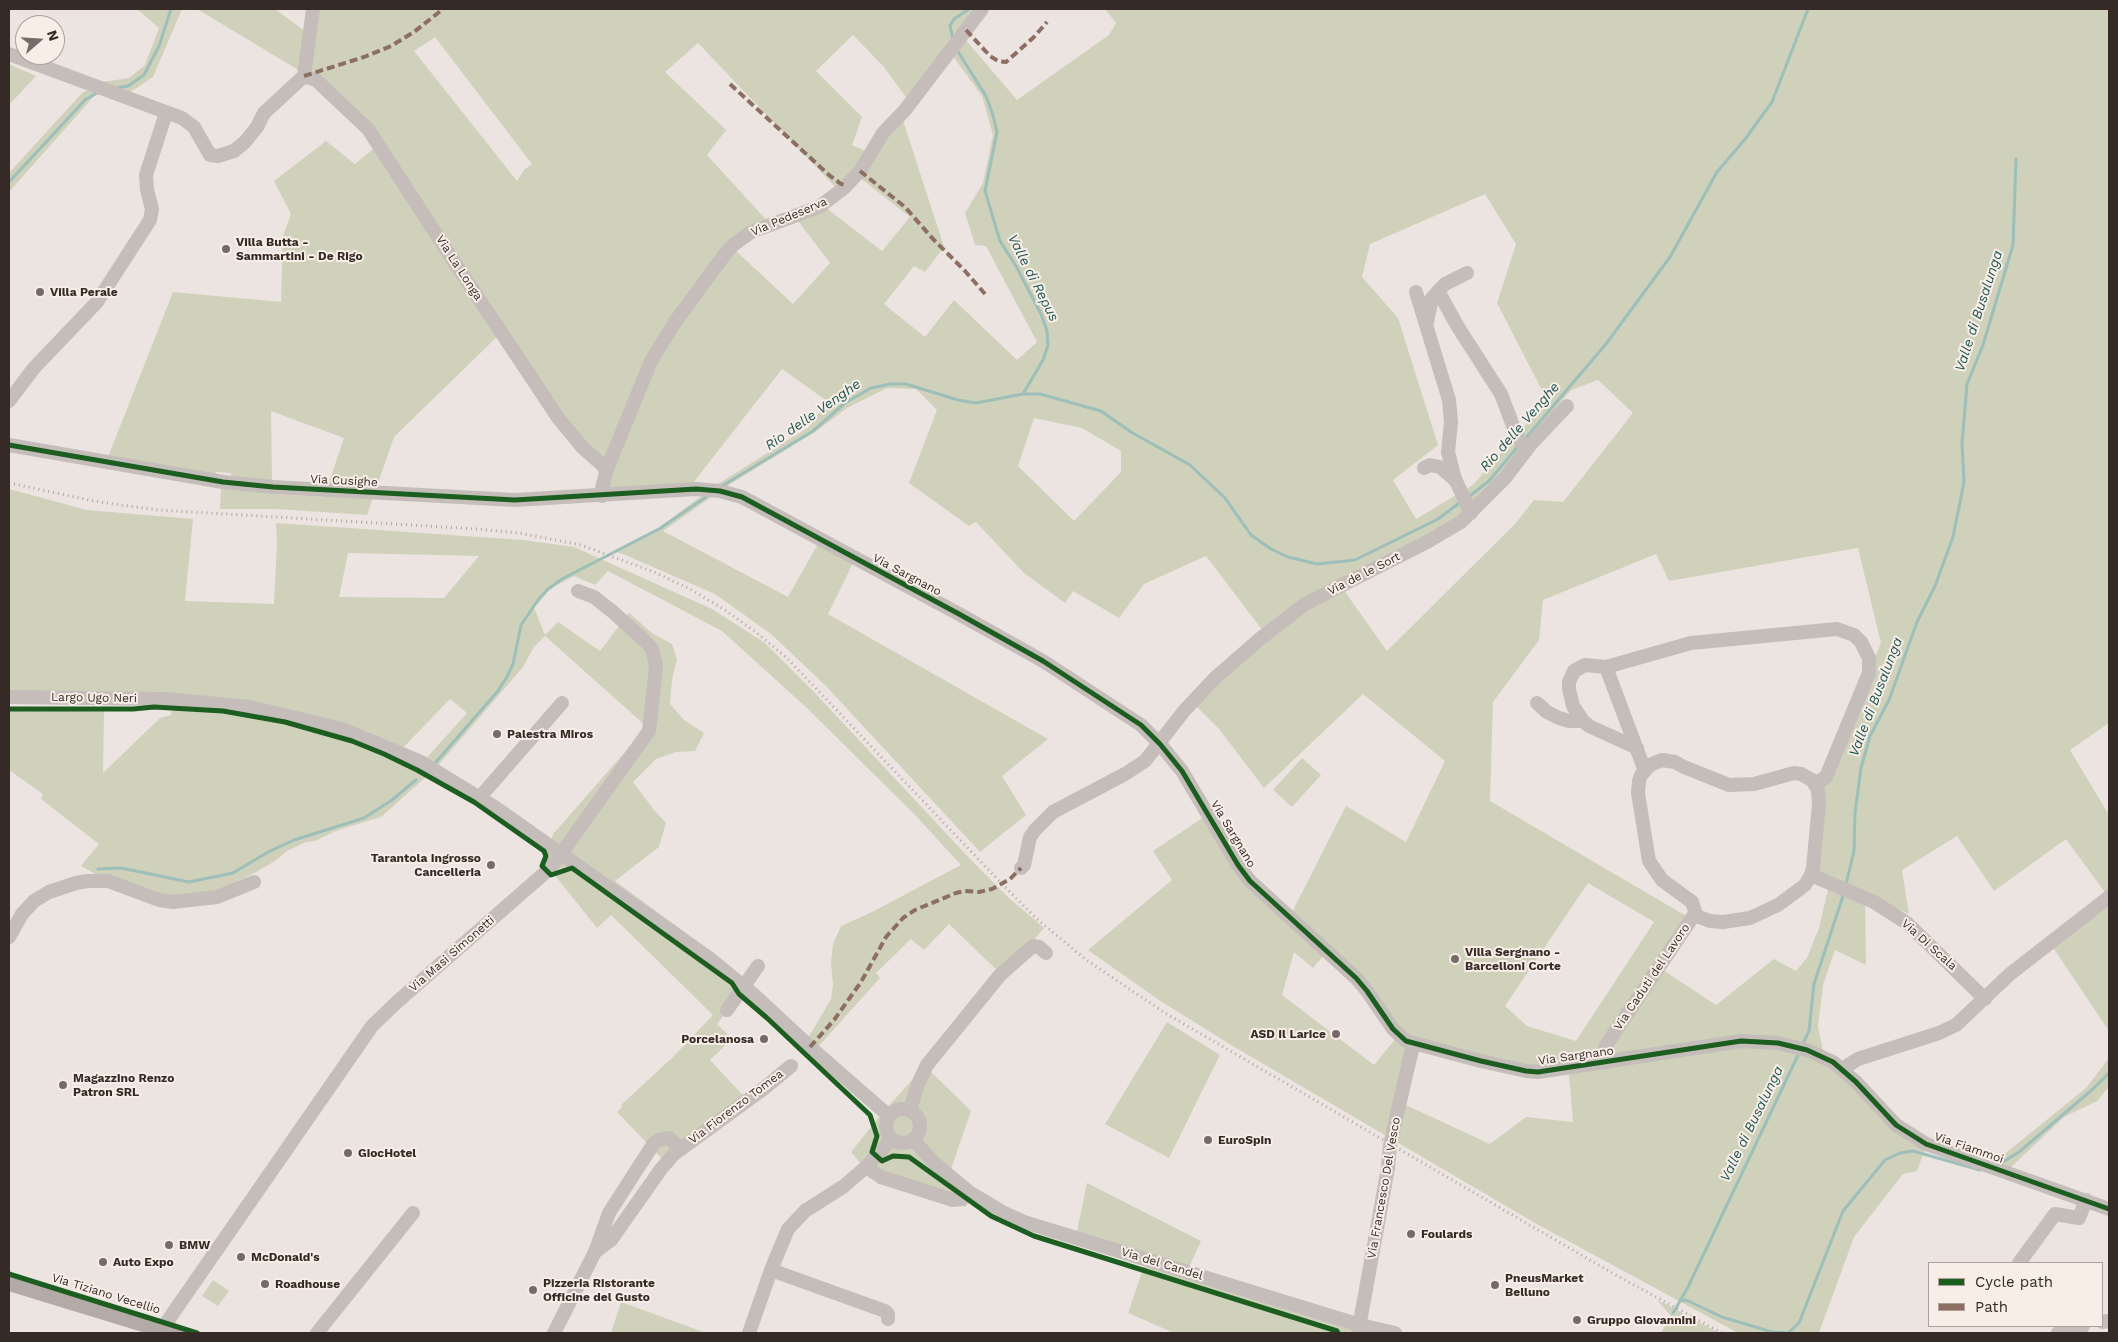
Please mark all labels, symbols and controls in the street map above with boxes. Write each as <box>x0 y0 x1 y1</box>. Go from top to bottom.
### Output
north arrow <box>15 15 65 65</box>
text: N <box>44 28 62 43</box>
street label: Via Pedeserva <box>749 194 829 240</box>
water label: Valle di Repus <box>1004 232 1062 324</box>
street label: Via La Longa <box>433 233 485 303</box>
place label: Villa Butta - Sammartini - De Rigo <box>236 235 363 263</box>
marker: Villa Butta - Sammartini - De Rigo <box>220 243 232 255</box>
water label: Valle di Busalunga <box>1952 248 2006 374</box>
place label: Villa Perale <box>50 285 118 299</box>
marker: Villa Perale <box>34 286 46 298</box>
water label: Rio delle Venghe <box>762 376 864 454</box>
water label: Rio delle Venghe <box>1477 379 1563 475</box>
street label: Via Cusighe <box>310 472 378 490</box>
street label: Via de le Sort <box>1325 550 1403 598</box>
street label: Via Sargnano <box>870 551 944 599</box>
water label: Valle di Busalunga <box>1846 635 1906 759</box>
street label: Largo Ugo Neri <box>51 690 137 706</box>
place label: Palestra Miros <box>507 727 593 741</box>
marker: Palestra Miros <box>491 728 503 740</box>
street label: Via Sargnano <box>1207 798 1259 870</box>
place label: Tarantola Ingrosso Cancelleria <box>371 851 481 879</box>
marker: Tarantola Ingrosso Cancelleria <box>485 859 497 871</box>
street label: Via Masi Simonetti <box>406 913 498 995</box>
street label: Via Di Scala <box>1898 916 1960 974</box>
street label: Via Caduti del Lavoro <box>1611 921 1693 1033</box>
place label: Villa Sergnano - Barcelloni Corte <box>1465 945 1561 973</box>
marker: Villa Sergnano - Barcelloni Corte <box>1449 953 1461 965</box>
place label: ASD Il Larice <box>1250 1027 1326 1041</box>
marker: ASD Il Larice <box>1330 1028 1342 1040</box>
place label: Porcelanosa <box>681 1032 754 1046</box>
marker: Porcelanosa <box>758 1033 770 1045</box>
street label: Via Sargnano <box>1537 1044 1615 1068</box>
water label: Valle di Busalunga <box>1717 1064 1787 1184</box>
street label: Via Fiorenzo Tomea <box>686 1067 786 1147</box>
place label: Magazzino Renzo Patron SRL <box>73 1071 174 1099</box>
marker: Magazzino Renzo Patron SRL <box>57 1079 69 1091</box>
street label: Via Francesco Del Vesco <box>1364 1116 1404 1260</box>
street label: Via Fiammoi <box>1932 1129 2006 1167</box>
place label: EuroSpin <box>1218 1133 1271 1147</box>
marker: EuroSpin <box>1202 1134 1214 1146</box>
place label: GiocHotel <box>358 1146 416 1160</box>
marker: GiocHotel <box>342 1147 354 1159</box>
place label: Foulards <box>1421 1227 1472 1241</box>
marker: Foulards <box>1405 1228 1417 1240</box>
place label: BMW <box>179 1238 210 1252</box>
marker: BMW <box>163 1239 175 1251</box>
street label: Via del Candel <box>1119 1245 1205 1283</box>
place label: McDonald's <box>251 1250 320 1264</box>
marker: McDonald's <box>235 1251 247 1263</box>
place label: Auto Expo <box>113 1255 174 1269</box>
marker: Auto Expo <box>97 1256 109 1268</box>
legend <box>1928 1262 2103 1327</box>
street label: Via Tiziano Vecellio <box>50 1271 162 1317</box>
place label: PneusMarket Belluno <box>1505 1271 1583 1299</box>
text: Cycle path <box>1975 1273 2053 1291</box>
place label: Pizzeria Ristorante Officine del Gusto <box>543 1276 655 1304</box>
place label: Roadhouse <box>275 1277 340 1291</box>
marker: Roadhouse <box>259 1278 271 1290</box>
marker: PneusMarket Belluno <box>1489 1279 1501 1291</box>
marker: Pizzeria Ristorante Officine del Gusto <box>527 1284 539 1296</box>
text: Path <box>1975 1298 2008 1316</box>
place label: Gruppo Giovannini <box>1587 1313 1696 1327</box>
marker: Gruppo Giovannini <box>1571 1314 1583 1326</box>

